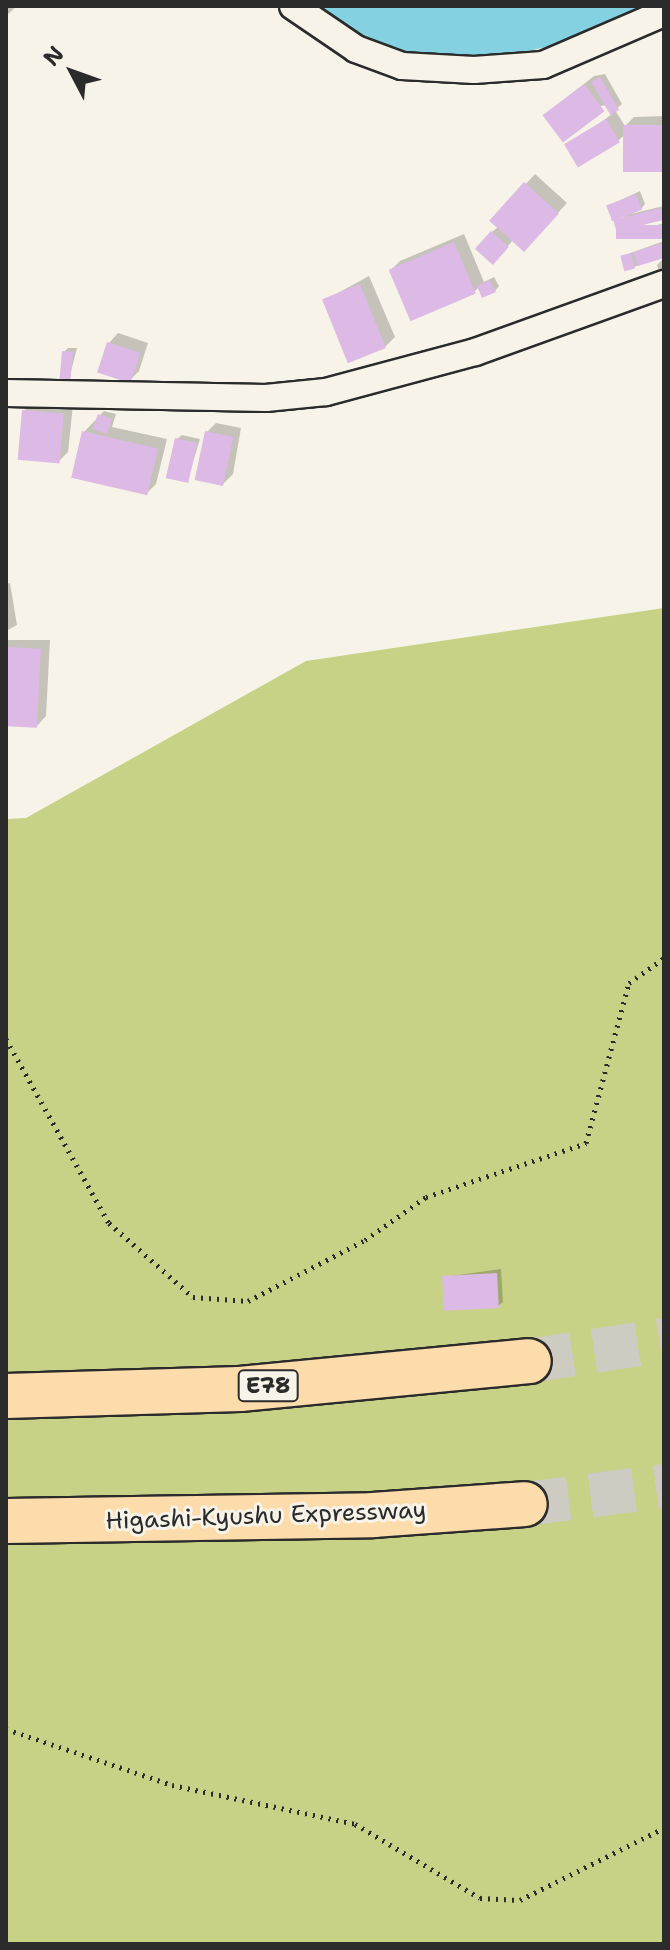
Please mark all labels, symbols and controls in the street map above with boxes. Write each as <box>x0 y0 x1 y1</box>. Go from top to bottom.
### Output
north arrow <box>32 32 112 112</box>
text: N <box>37 40 70 72</box>
road number: E78 <box>236 1368 300 1404</box>
street label: Higashi-Kyushu Expressway <box>105 1496 427 1536</box>

